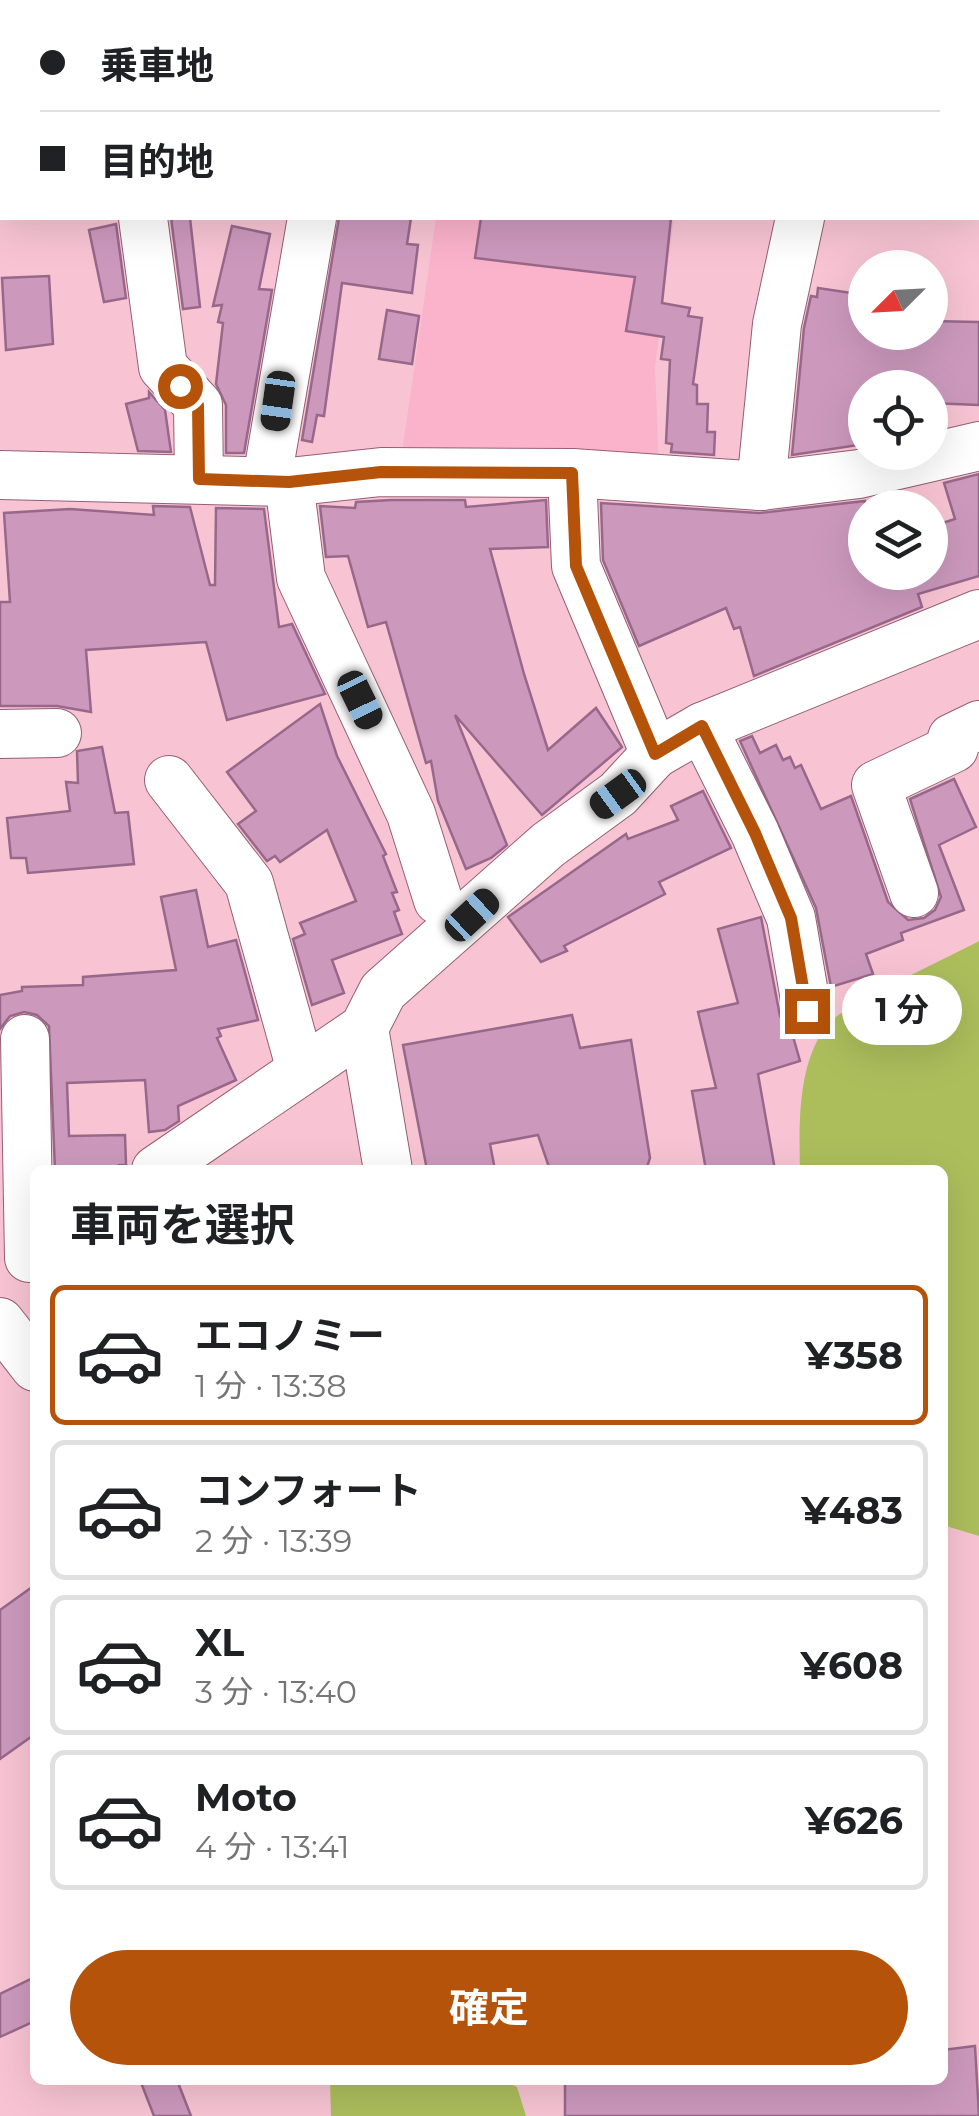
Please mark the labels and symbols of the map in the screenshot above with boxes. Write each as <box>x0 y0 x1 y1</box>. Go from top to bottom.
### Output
north arrow <box>848 250 948 350</box>
route start <box>158 364 203 409</box>
car <box>259 369 297 433</box>
car <box>333 666 387 734</box>
car <box>585 764 651 824</box>
car <box>440 884 504 946</box>
callout: 1 分 <box>842 976 962 1046</box>
route end <box>785 989 830 1034</box>

